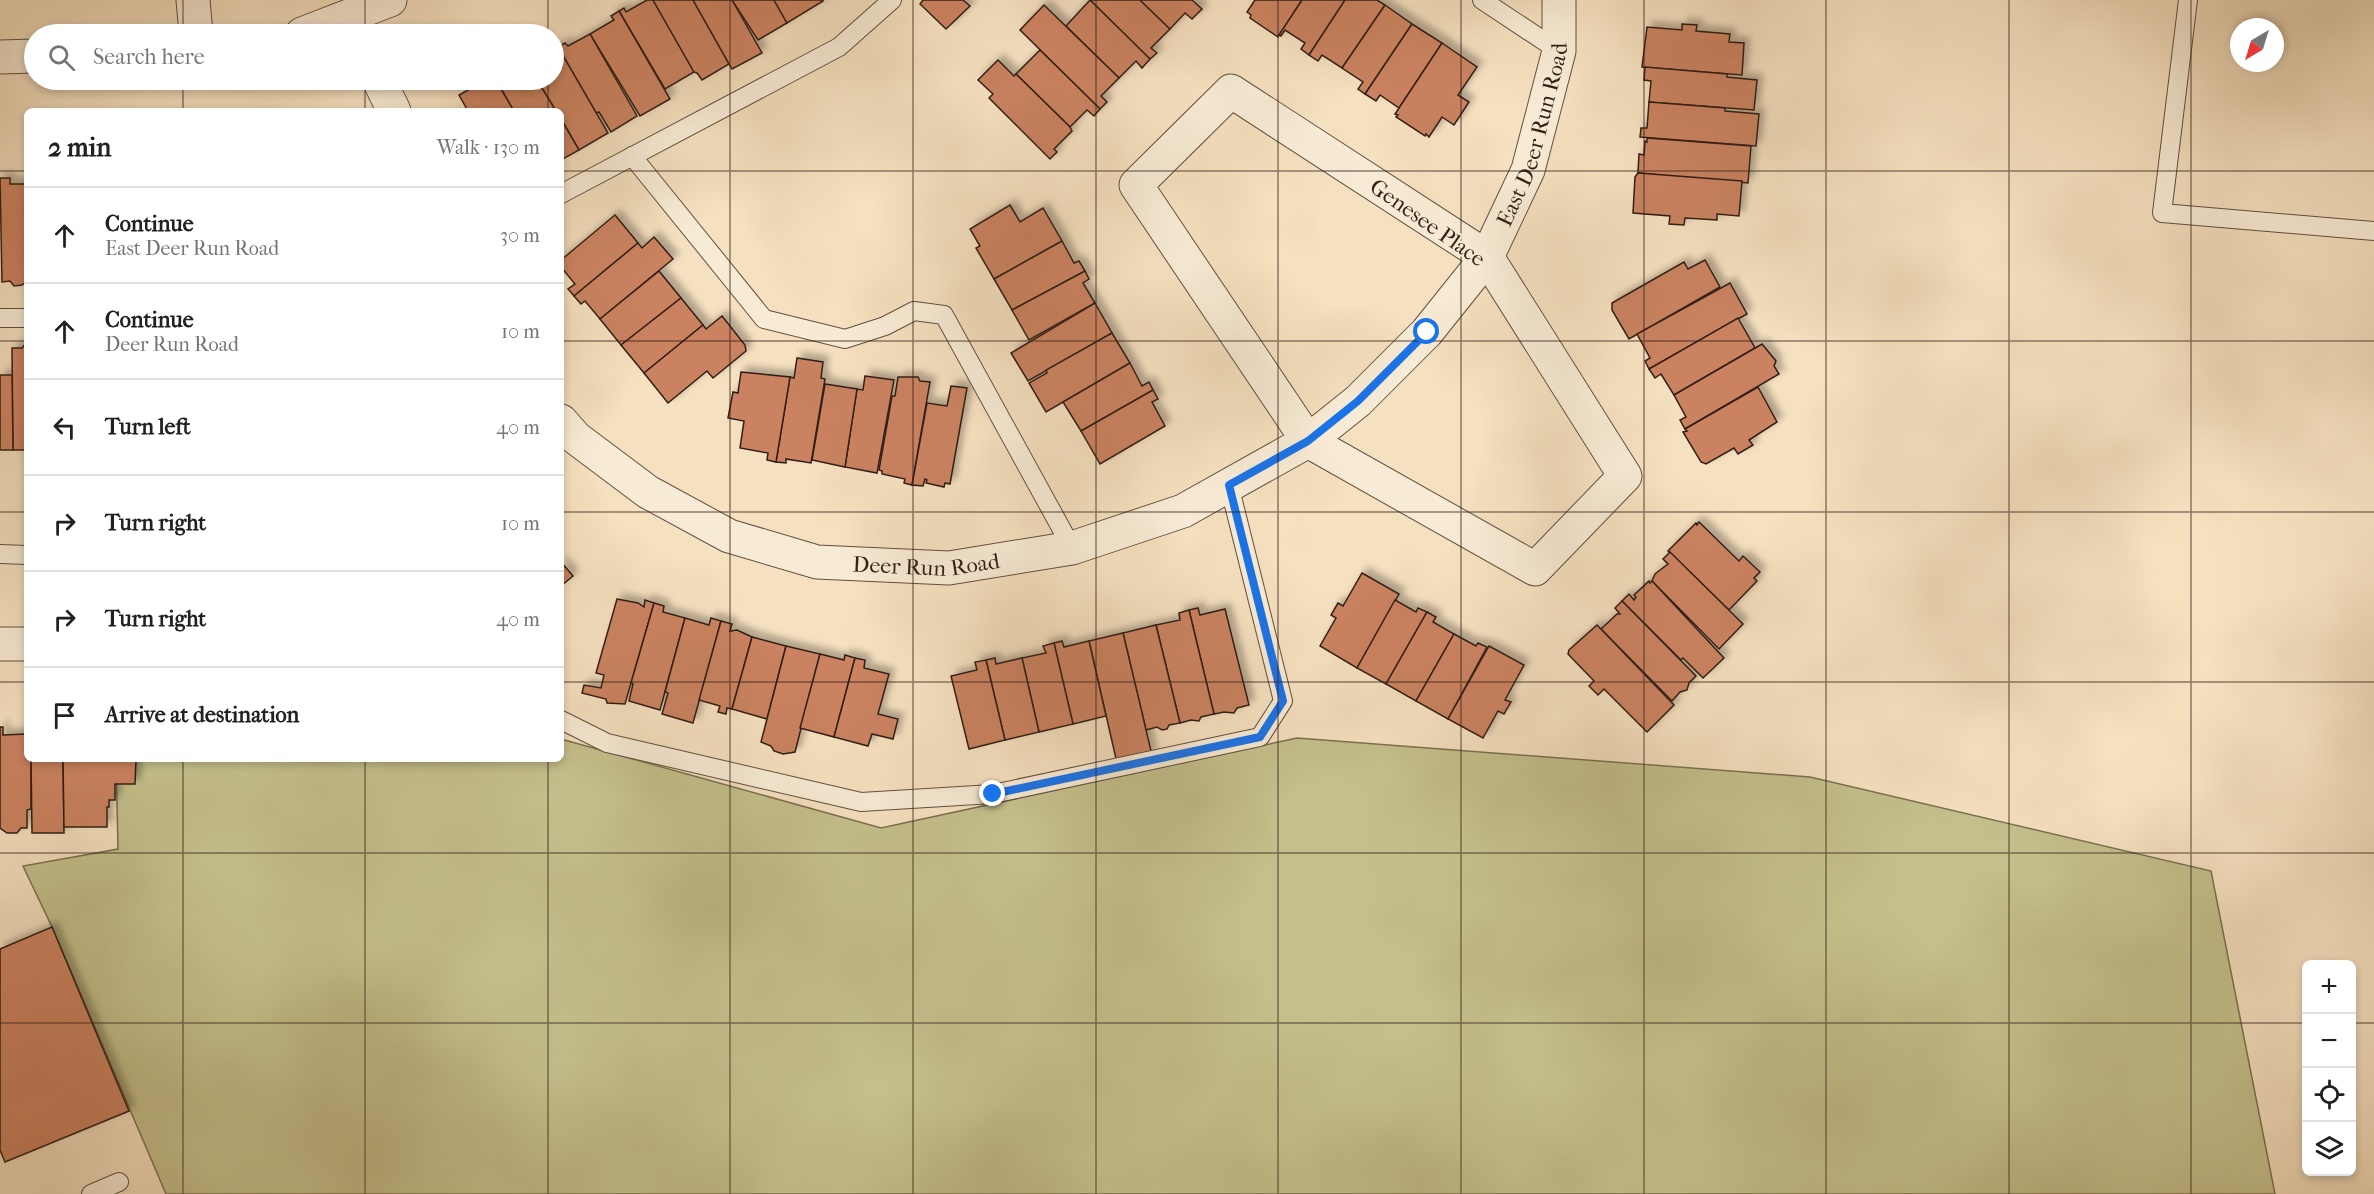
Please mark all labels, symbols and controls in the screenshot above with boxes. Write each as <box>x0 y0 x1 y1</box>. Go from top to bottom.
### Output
north arrow <box>2230 18 2284 72</box>
search box <box>24 24 564 90</box>
icon: search <box>45 41 78 74</box>
street label: East Deer Run Road <box>1491 42 1573 230</box>
text: Search here <box>93 44 205 70</box>
text: 2 min <box>48 132 111 163</box>
text: Walk · 130 m <box>437 136 540 159</box>
street label: Genesee Place <box>1365 174 1490 272</box>
text: Continue <box>105 211 194 237</box>
icon: ahead <box>48 219 81 252</box>
text: 30 m <box>500 224 540 247</box>
text: East Deer Run Road <box>105 237 279 260</box>
text: Continue <box>105 307 194 333</box>
icon: ahead <box>48 315 81 348</box>
route start <box>1413 318 1439 344</box>
text: 10 m <box>501 320 540 343</box>
text: Deer Run Road <box>105 333 239 356</box>
icon: left <box>48 411 81 444</box>
text: Turn left <box>105 414 191 440</box>
text: 40 m <box>496 416 540 439</box>
icon: right <box>48 507 81 540</box>
text: Turn right <box>105 510 206 536</box>
text: 10 m <box>501 512 540 535</box>
street label: Deer Run Road <box>852 548 1002 582</box>
icon: right <box>48 603 81 636</box>
text: Turn right <box>105 606 206 632</box>
text: 40 m <box>496 608 540 631</box>
icon: arrive <box>48 699 81 732</box>
text: Arrive at destination <box>105 702 299 728</box>
route end <box>979 780 1005 806</box>
map controls <box>2302 960 2356 1176</box>
button: + <box>2302 960 2356 1014</box>
button: − <box>2302 1014 2356 1068</box>
button: locate <box>2302 1068 2356 1122</box>
button: layers <box>2302 1122 2356 1176</box>

